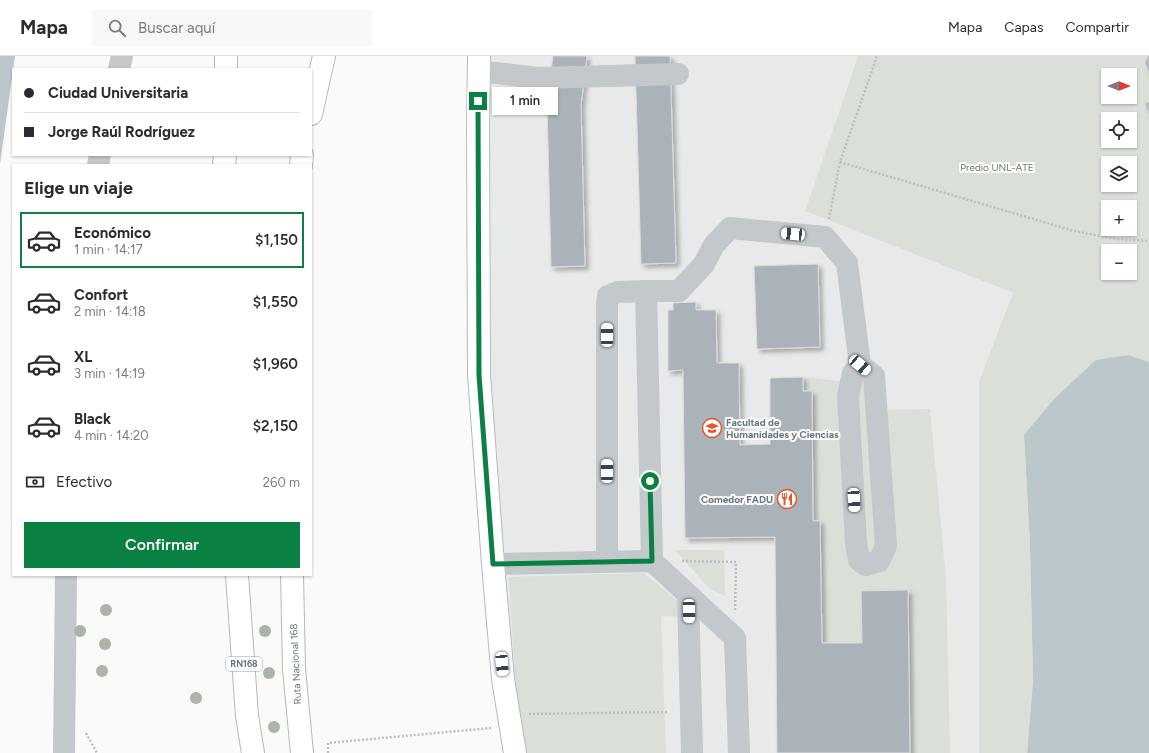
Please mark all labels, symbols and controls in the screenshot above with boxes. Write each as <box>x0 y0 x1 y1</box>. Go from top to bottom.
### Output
search box <box>92 10 372 46</box>
text: Mapa <box>20 16 68 39</box>
icon: search <box>106 17 128 39</box>
text: Buscar aquí <box>138 19 215 37</box>
text: Mapa <box>948 19 982 36</box>
text: Capas <box>1004 19 1043 36</box>
text: Compartir <box>1065 19 1129 36</box>
north arrow <box>1101 68 1137 104</box>
map controls <box>1101 68 1137 280</box>
text: Ciudad Universitaria <box>48 84 188 102</box>
callout: 1 min <box>492 87 558 115</box>
route end <box>469 92 487 110</box>
text: 1 min <box>510 93 540 108</box>
button: locate <box>1101 112 1137 148</box>
text: Jorge Raúl Rodríguez <box>48 123 195 141</box>
button: layers <box>1101 156 1137 192</box>
park label: Predio UNL-ATE <box>960 161 1034 174</box>
text: Elige un viaje <box>24 177 133 199</box>
button: + <box>1101 200 1137 236</box>
icon: car <box>26 222 62 258</box>
text: Económico <box>74 224 151 242</box>
car <box>781 227 805 241</box>
text: $1,150 <box>255 231 298 249</box>
text: 1 min · 14:17 <box>74 242 143 257</box>
button: − <box>1101 244 1137 280</box>
icon: car <box>26 284 62 320</box>
text: Confort <box>74 286 128 304</box>
text: $1,550 <box>253 293 298 311</box>
text: 2 min · 14:18 <box>74 304 146 319</box>
car <box>601 323 613 347</box>
icon: car <box>26 346 62 382</box>
text: XL <box>74 348 92 366</box>
car <box>847 353 873 377</box>
text: $1,960 <box>253 355 298 373</box>
text: 3 min · 14:19 <box>74 366 145 381</box>
icon: car <box>26 408 62 444</box>
text: Black <box>74 410 111 428</box>
place label: Facultad de Humanidades y Ciencias <box>726 416 839 441</box>
text: $2,150 <box>253 417 298 435</box>
school or university icon: Facultad de Humanidades y Ciencias <box>701 417 723 439</box>
text: 4 min · 14:20 <box>74 428 149 443</box>
car <box>601 459 613 483</box>
icon: cash <box>24 471 46 493</box>
route start <box>641 472 659 490</box>
text: Efectivo <box>56 473 112 491</box>
text: 260 m <box>263 475 300 490</box>
restaurant icon: Comedor FADU <box>776 488 798 510</box>
car <box>847 488 861 512</box>
place label: Comedor FADU <box>701 493 773 506</box>
button: Confirmar <box>24 522 300 568</box>
car <box>683 599 695 623</box>
street label: Ruta Nacional 168 <box>287 623 304 705</box>
car <box>495 652 509 676</box>
road number: RN168 <box>226 657 262 671</box>

